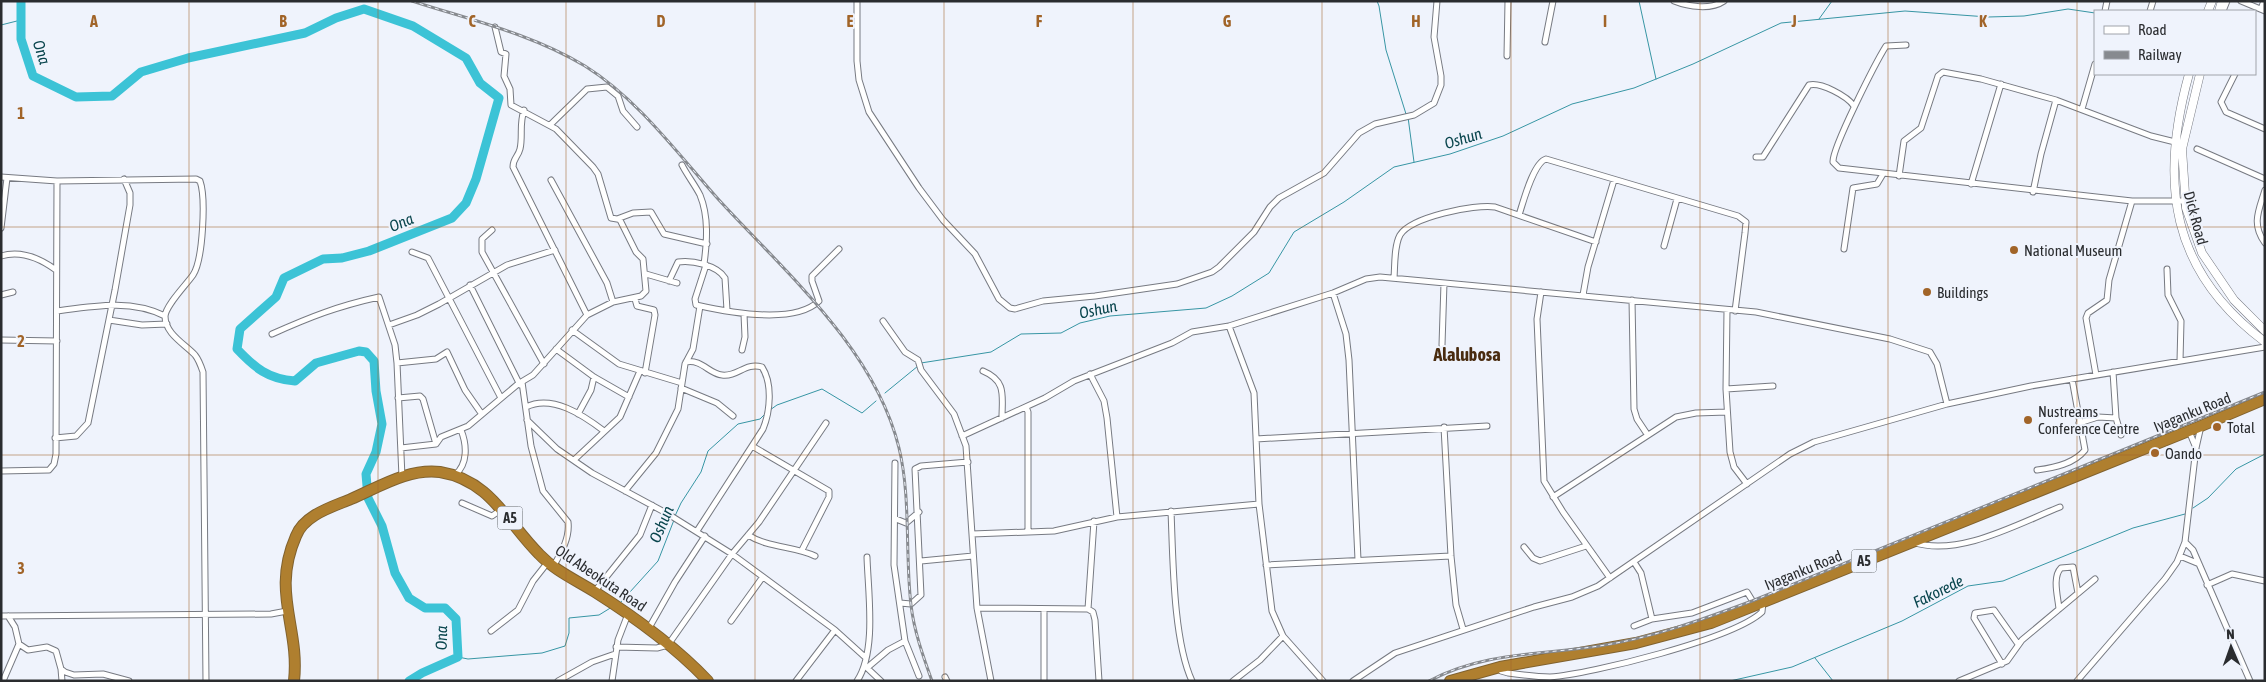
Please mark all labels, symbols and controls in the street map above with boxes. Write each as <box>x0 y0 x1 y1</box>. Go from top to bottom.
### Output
legend <box>2094 10 2256 75</box>
text: A <box>89 12 98 30</box>
text: B <box>279 12 287 30</box>
text: C <box>468 12 476 30</box>
text: D <box>657 12 666 30</box>
text: E <box>847 12 854 30</box>
text: F <box>1036 12 1043 30</box>
text: G <box>1223 12 1232 30</box>
text: H <box>1411 12 1421 30</box>
text: I <box>1603 12 1607 30</box>
text: J <box>1790 12 1797 30</box>
text: K <box>1979 12 1987 30</box>
text: Road <box>2138 21 2167 38</box>
water label: Ona <box>30 38 55 67</box>
text: Railway <box>2138 46 2182 63</box>
text: 1 <box>17 104 25 122</box>
water label: Oshun <box>1442 124 1484 152</box>
street label: Dick Road <box>2181 189 2211 247</box>
water label: Ona <box>386 209 416 235</box>
place label: National Museum <box>2024 242 2122 259</box>
marker: National Museum <box>2008 244 2020 256</box>
place label: Buildings <box>1937 284 1988 301</box>
marker: Buildings <box>1921 286 1933 298</box>
water label: Oshun <box>1077 296 1119 322</box>
text: 2 <box>17 332 25 350</box>
district label: Alalubosa <box>1432 344 1501 365</box>
street label: Iyaganku Road <box>2151 389 2233 435</box>
place label: Nustreams Conference Centre <box>2038 403 2140 437</box>
marker: Nustreams Conference Centre <box>2022 414 2034 426</box>
place label: Total <box>2227 419 2255 436</box>
marker: Total <box>2211 421 2223 433</box>
place label: Oando <box>2165 445 2202 462</box>
marker: Oando <box>2149 447 2161 459</box>
water label: Oshun <box>645 503 677 545</box>
road number: A5 <box>498 506 522 530</box>
street label: Old Abeokuta Road <box>552 541 650 615</box>
street label: Iyaganku Road <box>1762 547 1844 593</box>
road number: A5 <box>1852 550 1876 572</box>
text: 3 <box>17 559 25 577</box>
water label: Fakorede <box>1910 571 1966 611</box>
north arrow <box>2206 622 2256 672</box>
water label: Ona <box>432 625 450 650</box>
text: N <box>2226 626 2235 642</box>

